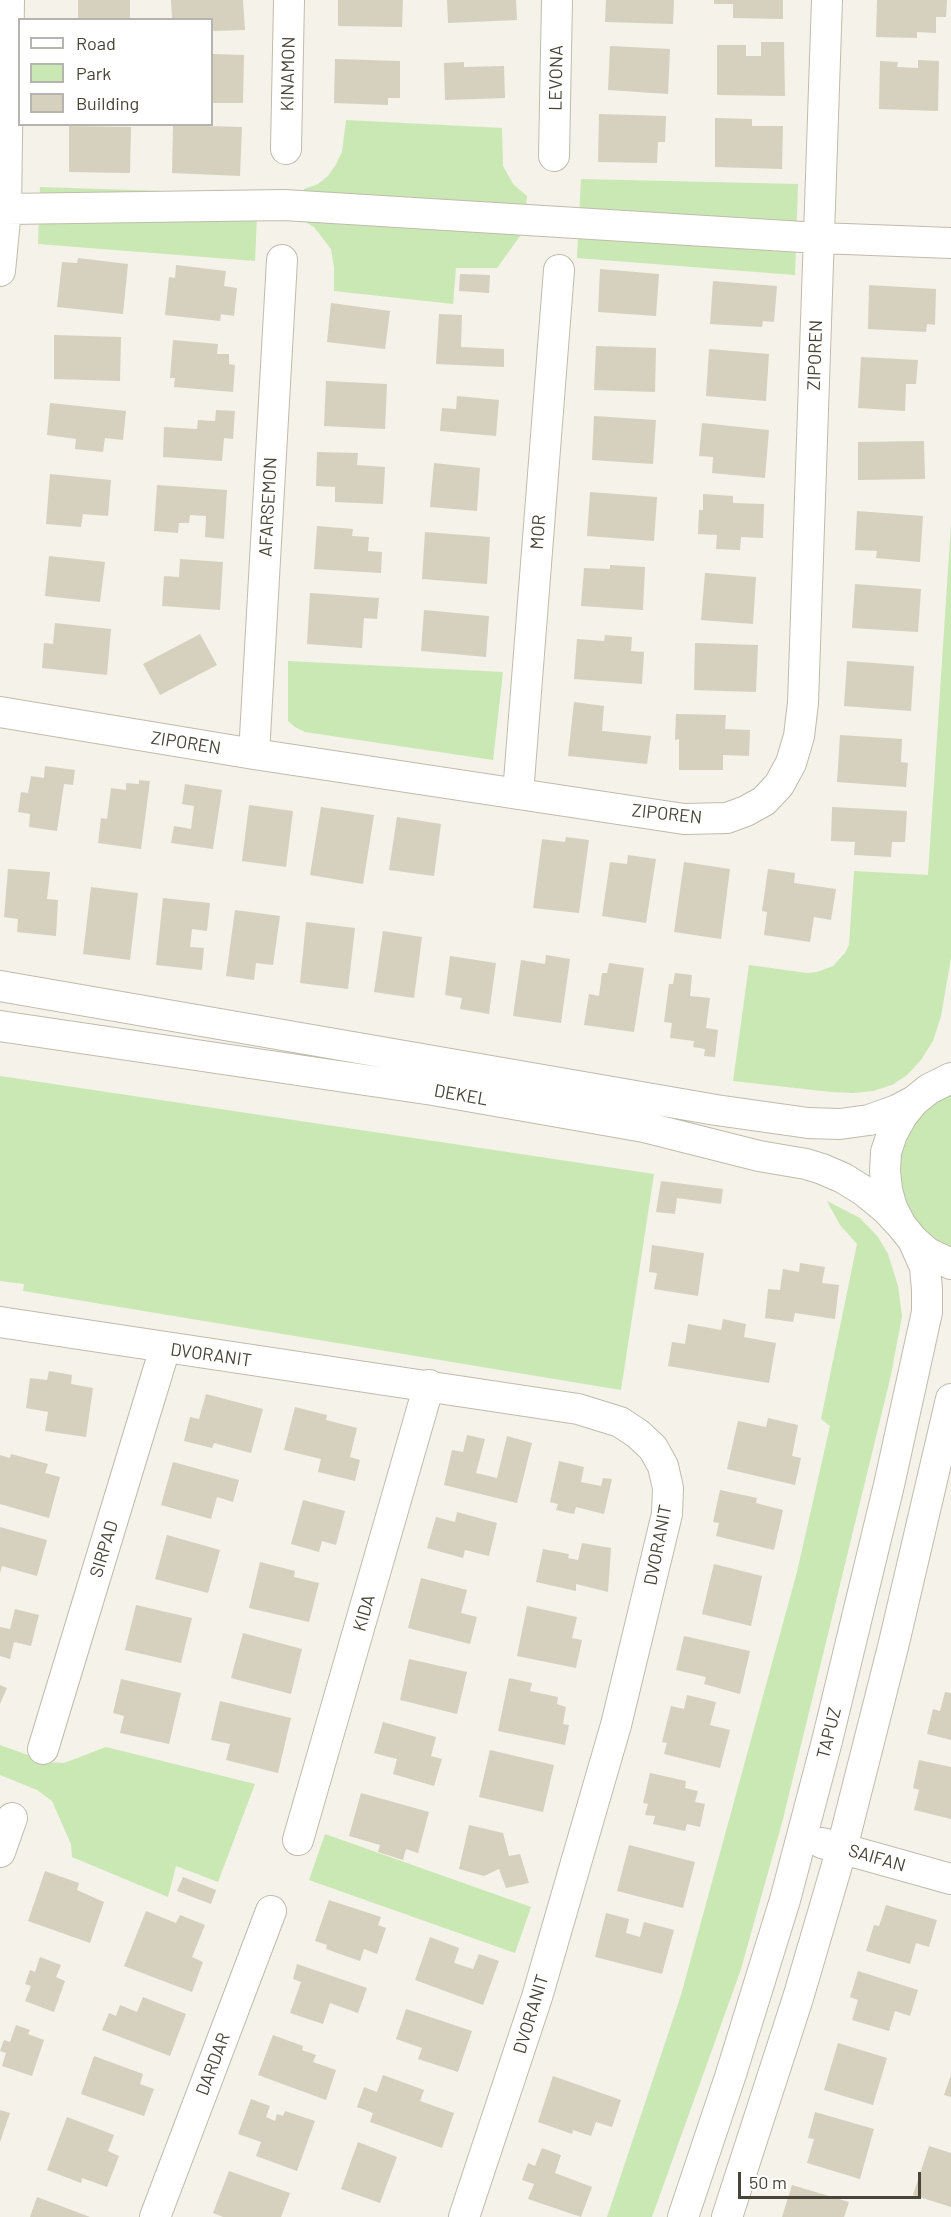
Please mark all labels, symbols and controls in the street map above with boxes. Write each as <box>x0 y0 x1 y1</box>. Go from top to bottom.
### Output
legend <box>18 18 213 126</box>
text: Road <box>76 32 116 54</box>
street label: KINAMON <box>277 36 299 112</box>
street label: LEVONA <box>545 45 567 111</box>
text: Park <box>76 62 111 84</box>
text: Building <box>76 92 139 114</box>
street label: ZIPOREN <box>803 319 827 391</box>
street label: AFARSEMON <box>255 457 281 557</box>
street label: MOR <box>526 514 550 550</box>
street label: ZIPOREN <box>150 727 222 759</box>
street label: ZIPOREN <box>631 800 703 828</box>
street label: DEKEL <box>432 1080 490 1110</box>
street label: DVORANIT <box>169 1339 253 1371</box>
street label: DVORANIT <box>640 1503 676 1587</box>
street label: SIRPAD <box>85 1518 123 1580</box>
street label: KIDA <box>348 1592 380 1634</box>
street label: TAPUZ <box>812 1705 846 1761</box>
street label: SAIFAN <box>846 1840 908 1876</box>
street label: DVORANIT <box>509 1972 553 2056</box>
street label: DARDAR <box>191 2030 235 2098</box>
scale bar <box>741 2160 924 2198</box>
text: 50 m <box>749 2171 787 2193</box>

